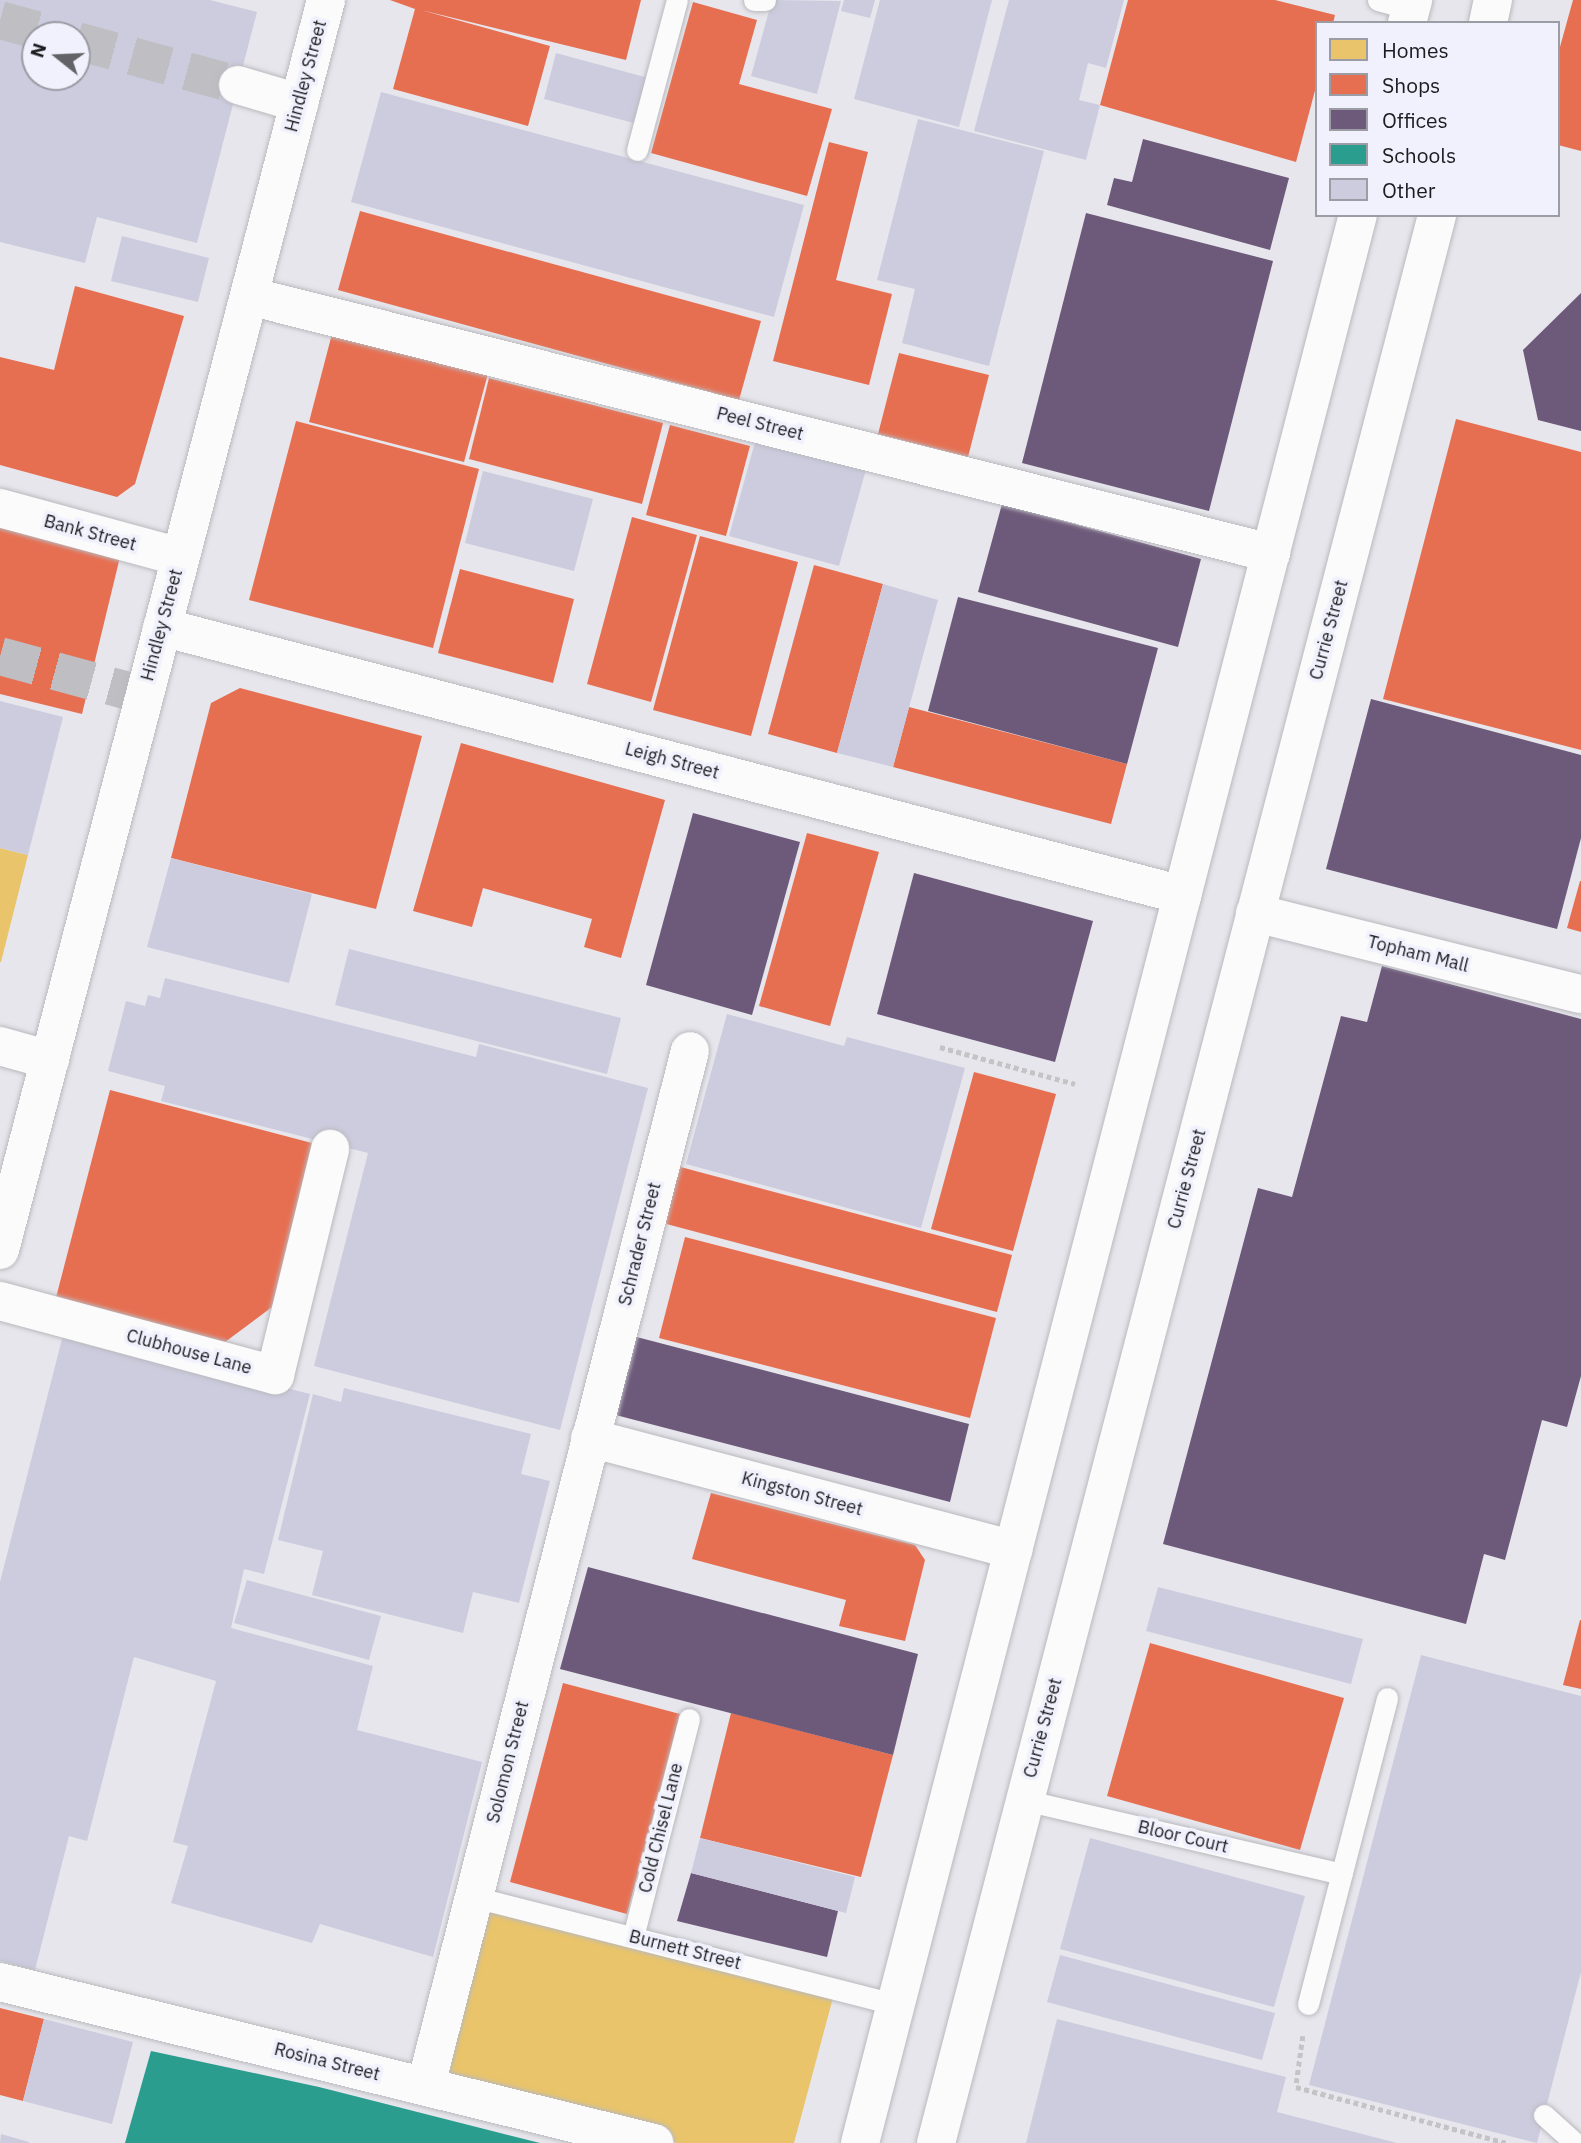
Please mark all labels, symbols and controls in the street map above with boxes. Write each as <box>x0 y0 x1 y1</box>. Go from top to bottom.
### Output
street label: Hindley Street <box>281 18 331 134</box>
north arrow <box>21 21 91 91</box>
legend <box>1315 21 1560 217</box>
text: Homes <box>1382 36 1449 64</box>
text: N <box>24 40 51 60</box>
text: Shops <box>1382 71 1440 99</box>
text: Offices <box>1382 106 1448 134</box>
text: Schools <box>1382 141 1456 169</box>
text: Other <box>1382 176 1435 204</box>
street label: Peel Street <box>714 403 806 445</box>
street label: Bank Street <box>41 510 139 556</box>
street label: Hindley Street <box>137 567 187 683</box>
street label: Currie Street <box>1305 578 1353 682</box>
street label: Leigh Street <box>623 738 721 784</box>
street label: Topham Mall <box>1365 931 1471 977</box>
street label: Currie Street <box>1163 1127 1211 1231</box>
street label: Schrader Street <box>614 1180 666 1308</box>
street label: Clubhouse Lane <box>124 1325 254 1379</box>
street label: Kingston Street <box>739 1467 865 1521</box>
street label: Currie Street <box>1019 1676 1067 1780</box>
street label: Solomon Street <box>482 1699 534 1825</box>
street label: Cold Chisel Lane <box>634 1761 688 1895</box>
street label: Bloor Court <box>1136 1816 1230 1858</box>
street label: Burnett Street <box>627 1926 743 1974</box>
street label: Rosina Street <box>272 2038 382 2086</box>

